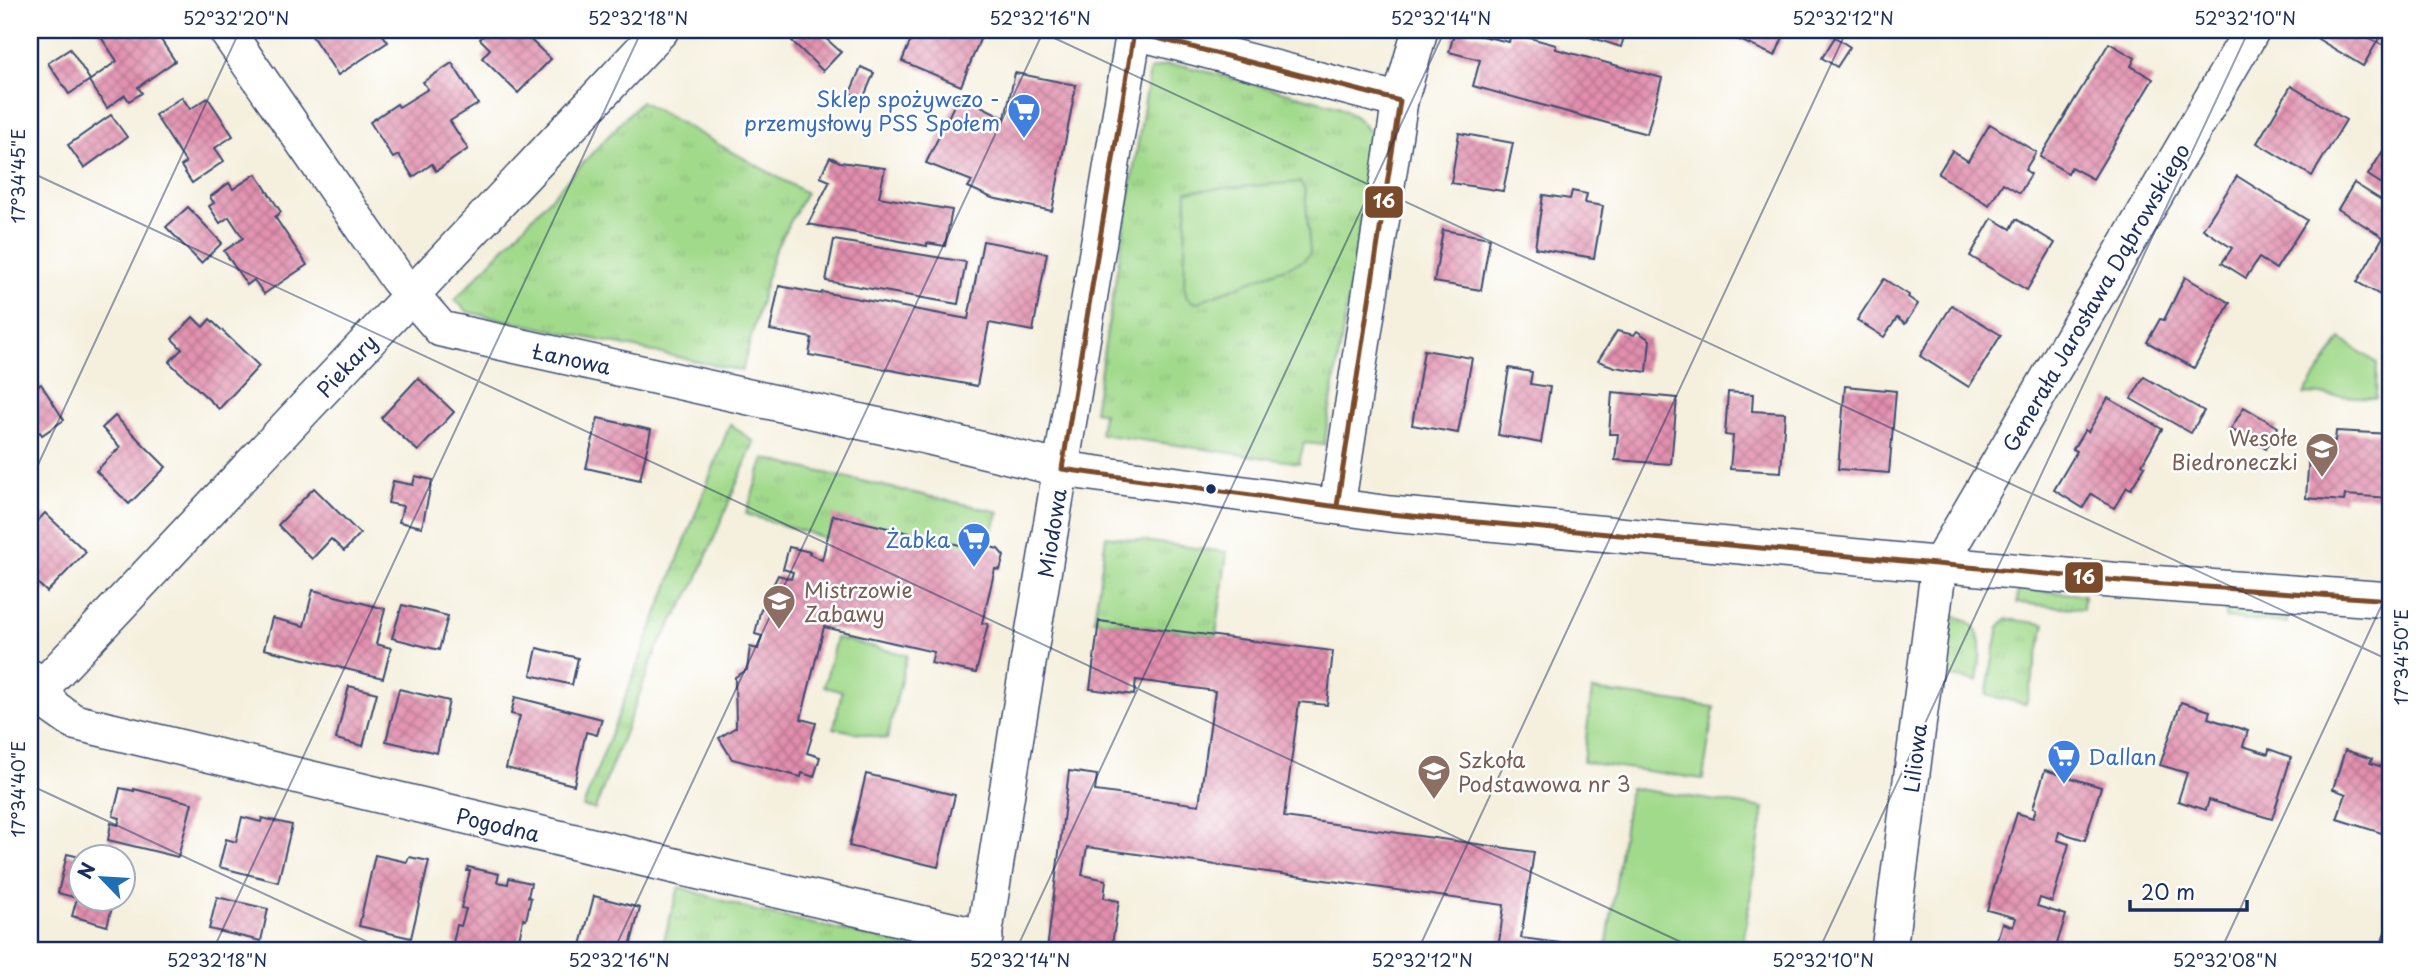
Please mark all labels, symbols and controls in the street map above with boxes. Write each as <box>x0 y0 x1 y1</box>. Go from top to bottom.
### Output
text: 52°32'20"N <box>183 4 289 31</box>
text: 52°32'18"N <box>588 4 688 31</box>
text: 52°32'16"N <box>989 4 1091 31</box>
text: 52°32'14"N <box>1391 4 1491 31</box>
text: 52°32'12"N <box>1792 4 1894 31</box>
text: 52°32'10"N <box>2194 4 2296 31</box>
place label: Sklep spożywczo - przemysłowy PSS Społem <box>744 82 1000 138</box>
supermarket icon: Sklep spożywczo - przemysłowy PSS Społem <box>1005 91 1043 140</box>
text: 17°34'45"E <box>4 129 31 223</box>
street label: Generała Jarosława Dąbrowskiego <box>1993 137 2197 457</box>
line badge: 16 <box>1364 185 1404 219</box>
text: 16 <box>1373 186 1395 214</box>
street label: Piekary <box>308 326 384 404</box>
street label: Łanowa <box>529 334 614 382</box>
place label: Wesołe Biedroneczki <box>2172 421 2298 477</box>
school or university icon: Wesołe Biedroneczki <box>2303 430 2341 479</box>
unlabelled marker <box>1204 482 1218 496</box>
street label: Miodowa <box>1028 486 1074 580</box>
supermarket icon: Żabka <box>955 520 993 569</box>
place label: Żabka <box>886 523 950 555</box>
line badge: 16 <box>2064 561 2104 594</box>
text: 16 <box>2073 562 2095 590</box>
place label: Mistrzowie Zabawy <box>804 573 913 629</box>
school or university icon: Mistrzowie Zabawy <box>760 582 798 631</box>
text: 17°34'50"E <box>2387 609 2414 705</box>
street label: Liliowa <box>1894 722 1934 794</box>
supermarket icon: Dallan <box>2045 737 2083 786</box>
place label: Dallan <box>2088 740 2157 772</box>
text: 17°34'40"E <box>4 741 31 837</box>
place label: Szkoła Podstawowa nr 3 <box>1458 743 1631 799</box>
school or university icon: Szkoła Podstawowa nr 3 <box>1415 752 1453 801</box>
street label: Pogodna <box>453 799 544 849</box>
north arrow <box>66 844 136 914</box>
text: N <box>70 858 102 883</box>
scale bar <box>2130 868 2248 912</box>
text: 20 m <box>2141 875 2195 907</box>
text: 52°32'18"N <box>167 946 267 973</box>
text: 52°32'16"N <box>568 946 670 973</box>
text: 52°32'14"N <box>970 946 1070 973</box>
text: 52°32'12"N <box>1371 946 1473 973</box>
text: 52°32'10"N <box>1772 946 1874 973</box>
text: 52°32'08"N <box>2172 946 2278 973</box>

